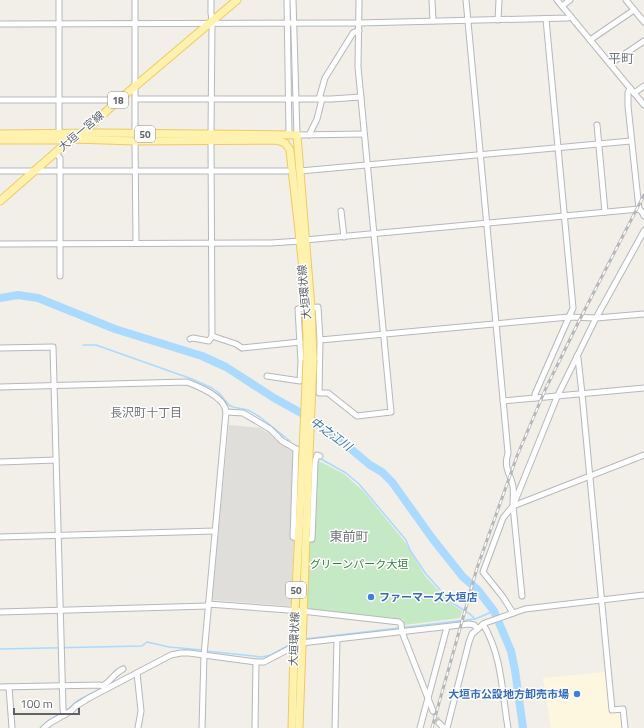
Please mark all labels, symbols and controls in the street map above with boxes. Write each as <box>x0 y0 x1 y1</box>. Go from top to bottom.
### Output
district label: 平町 <box>608 48 634 68</box>
road number: 18 <box>108 92 128 108</box>
street label: 大垣一宮線 <box>55 107 107 155</box>
road number: 50 <box>135 126 155 142</box>
street label: 大垣環状線 <box>294 264 314 320</box>
district label: 長沢町十丁目 <box>110 403 182 422</box>
water label: 中之江川 <box>306 412 358 457</box>
district label: 東前町 <box>329 526 369 546</box>
park label: グリーンパーク大垣 <box>310 556 408 572</box>
road number: 50 <box>286 582 306 598</box>
place label: ファーマーズ大垣店 <box>379 589 477 605</box>
marker: ファーマーズ大垣店 <box>366 592 376 602</box>
street label: 大垣環状線 <box>285 611 303 667</box>
place label: 大垣市公設地方卸売市場 <box>448 686 569 702</box>
marker: 大垣市公設地方卸売市場 <box>572 689 582 699</box>
scale bar <box>14 690 79 716</box>
text: 100 m <box>20 694 53 713</box>

